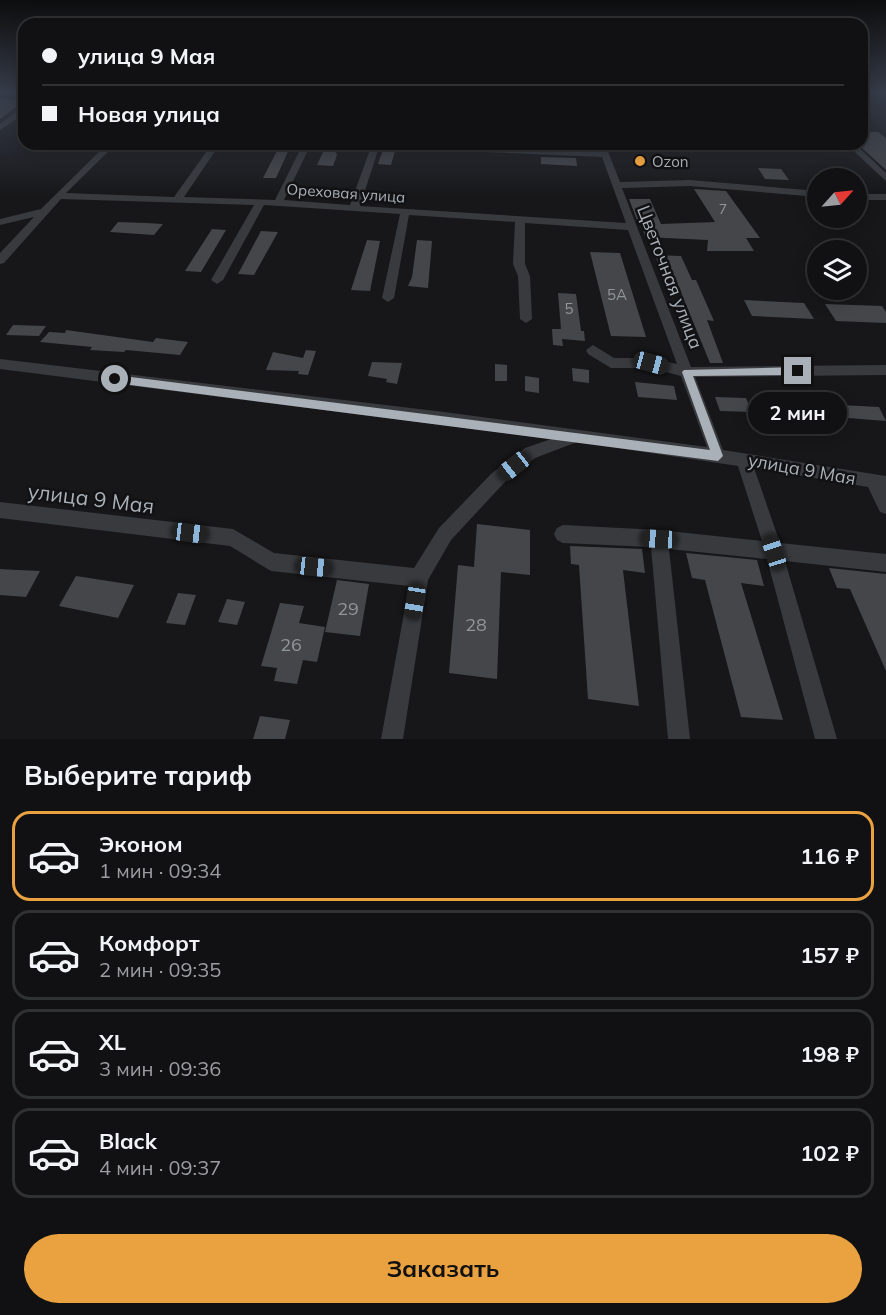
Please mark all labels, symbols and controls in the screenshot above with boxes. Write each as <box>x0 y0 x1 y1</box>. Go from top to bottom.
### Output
text: улица 9 Мая <box>78 42 215 70</box>
text: Новая улица <box>78 100 220 128</box>
place label: Ozon <box>652 152 689 171</box>
marker: Ozon <box>633 154 647 168</box>
north arrow <box>807 168 867 228</box>
map controls <box>807 168 867 300</box>
street label: Ореховая улица <box>286 179 406 207</box>
house number: 7 <box>719 200 727 218</box>
street label: Цветочная улица <box>632 202 708 352</box>
button: layers <box>807 240 867 300</box>
house number: 5А <box>607 285 627 304</box>
house number: 5 <box>564 299 574 318</box>
car <box>631 350 671 376</box>
route end <box>784 357 811 384</box>
route start <box>101 365 128 392</box>
callout: 2 мин <box>748 392 848 434</box>
text: 2 мин <box>769 400 826 425</box>
car <box>494 448 534 484</box>
street label: улица 9 Мая <box>746 448 858 490</box>
street label: улица 9 Мая <box>26 477 156 519</box>
car <box>171 522 209 544</box>
car <box>641 529 677 549</box>
car <box>760 532 788 572</box>
car <box>295 556 333 578</box>
car <box>403 582 427 620</box>
house number: 29 <box>337 597 359 620</box>
house number: 28 <box>465 613 487 636</box>
house number: 26 <box>280 633 302 656</box>
text: Выберите тариф <box>24 758 252 792</box>
icon: car <box>27 829 81 883</box>
text: Эконом <box>99 830 183 858</box>
text: 116 ₽ <box>800 842 859 870</box>
text: 1 мин · 09:34 <box>99 858 221 883</box>
icon: car <box>27 928 81 982</box>
text: Комфорт <box>99 929 200 957</box>
text: 157 ₽ <box>800 941 859 969</box>
text: 2 мин · 09:35 <box>99 957 221 982</box>
icon: car <box>27 1027 81 1081</box>
text: XL <box>99 1028 126 1056</box>
text: 198 ₽ <box>800 1040 859 1068</box>
text: 3 мин · 09:36 <box>99 1056 221 1081</box>
icon: car <box>27 1126 81 1180</box>
text: Black <box>99 1127 157 1155</box>
text: 102 ₽ <box>800 1139 859 1167</box>
text: 4 мин · 09:37 <box>99 1155 221 1180</box>
button: Заказать <box>24 1234 862 1303</box>

